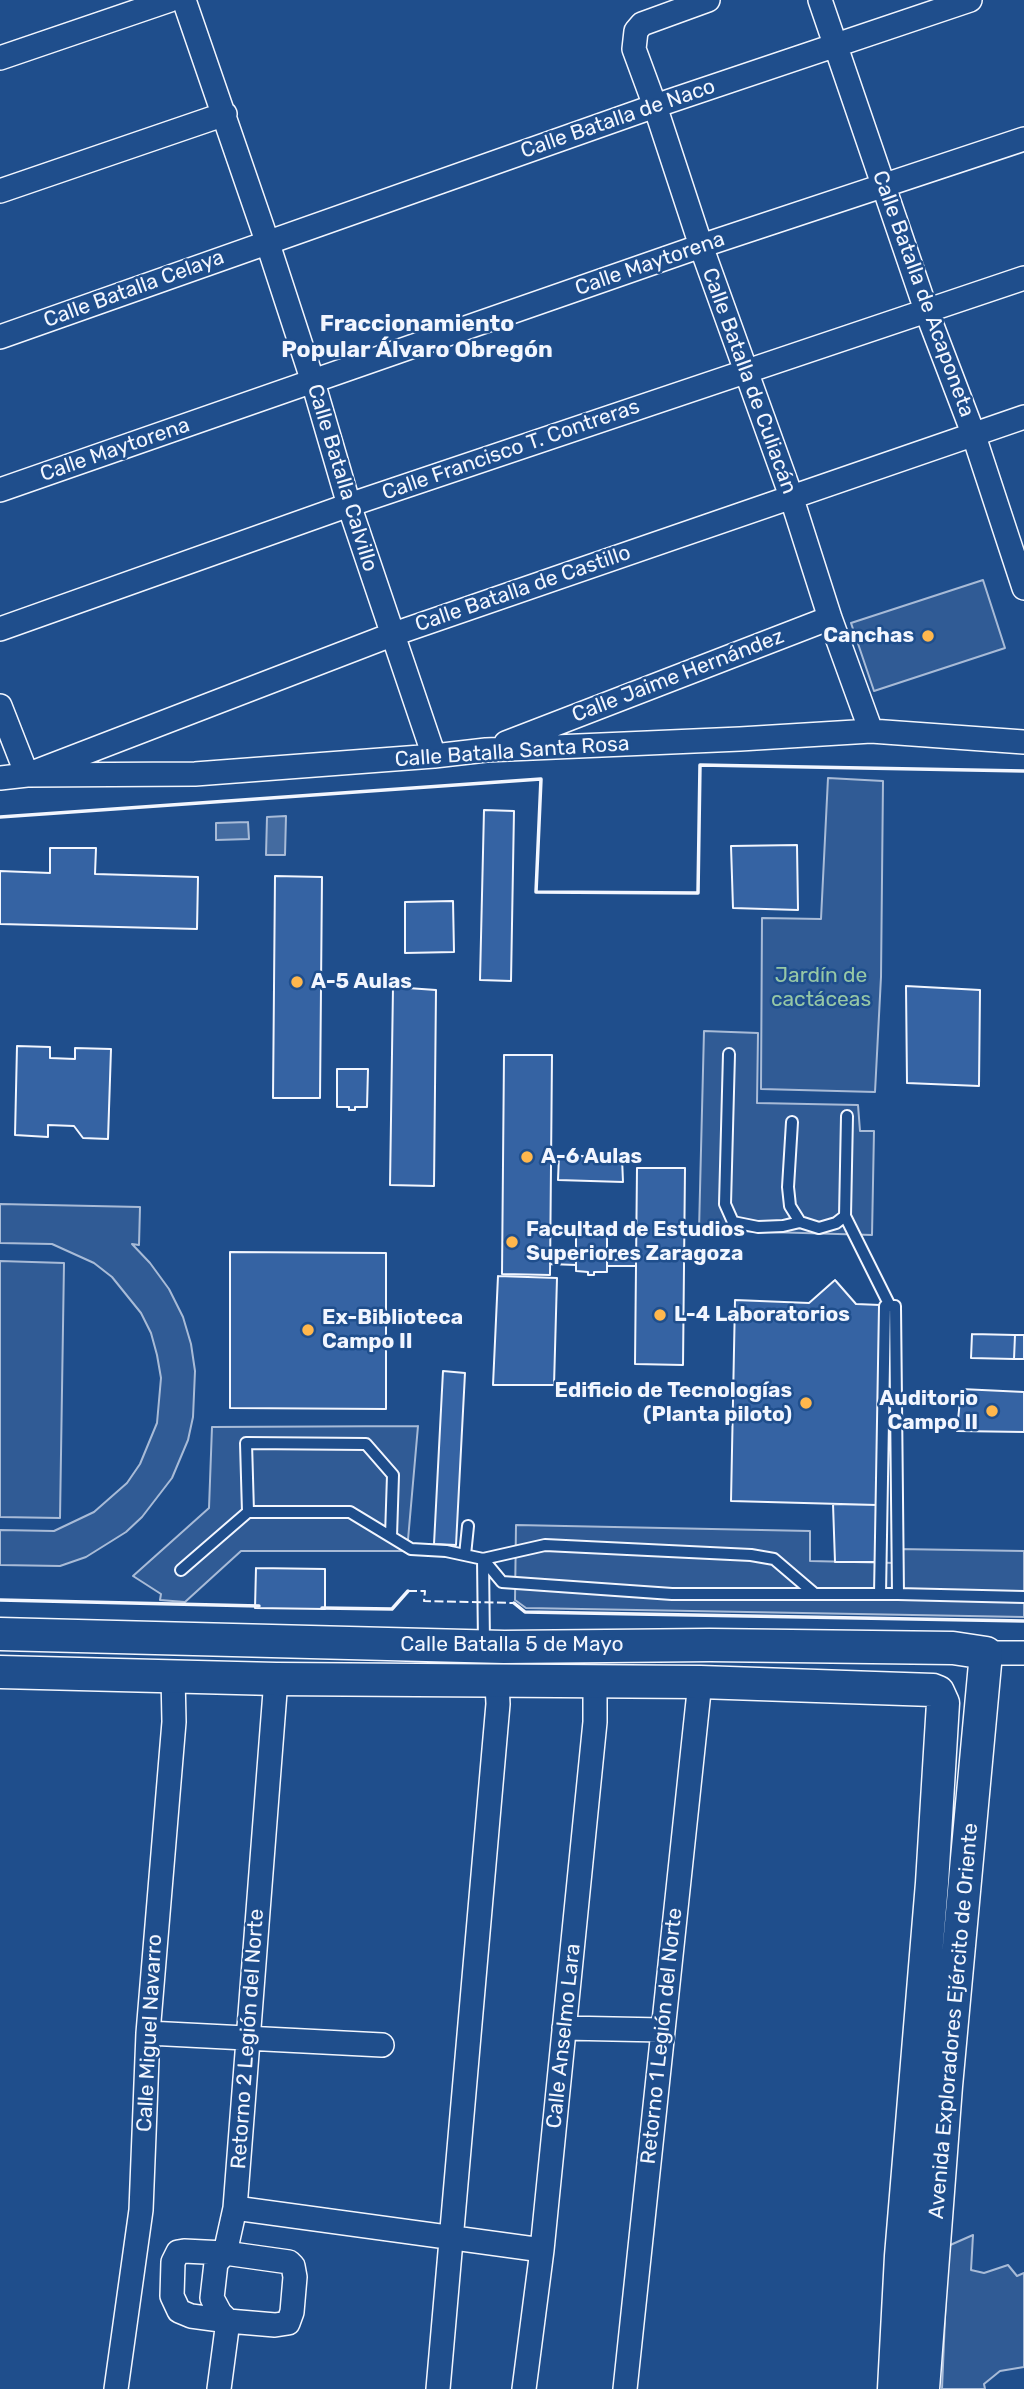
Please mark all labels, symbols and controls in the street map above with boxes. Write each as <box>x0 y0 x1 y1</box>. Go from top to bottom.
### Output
street label: Calle Batalla de Naco <box>517 74 719 164</box>
street label: Calle Batalla de Acaponeta <box>867 167 979 421</box>
street label: Calle Maytorena <box>572 227 728 301</box>
street label: Calle Batalla Celaya <box>40 245 228 333</box>
street label: Calle Batalla de Culiacán <box>696 265 802 497</box>
district label: Fraccionamiento Popular Álvaro Obregón <box>281 310 553 364</box>
street label: Calle Batalla Calvillo <box>302 381 382 575</box>
street label: Calle Francisco T. Contreras <box>379 394 643 506</box>
street label: Calle Maytorena <box>37 413 193 487</box>
street label: Calle Batalla de Castillo <box>412 540 634 638</box>
place label: Canchas <box>823 623 914 649</box>
street label: Calle Jaime Hernández <box>569 624 787 728</box>
marker: Canchas <box>920 628 936 644</box>
street label: Calle Batalla Santa Rosa <box>394 731 630 773</box>
park label: Jardín de cactáceas <box>771 963 871 1013</box>
place label: A-5 Aulas <box>311 969 412 995</box>
marker: A-5 Aulas <box>289 974 305 990</box>
place label: A-6 Aulas <box>541 1144 642 1170</box>
marker: A-6 Aulas <box>519 1149 535 1165</box>
place label: Facultad de Estudios Superiores Zaragoza <box>526 1217 745 1267</box>
marker: Facultad de Estudios Superiores Zaragoza <box>504 1234 520 1250</box>
place label: L-4 Laboratorios <box>674 1302 850 1328</box>
place label: Ex-Biblioteca Campo II <box>322 1305 463 1355</box>
marker: L-4 Laboratorios <box>652 1307 668 1323</box>
marker: Ex-Biblioteca Campo II <box>300 1322 316 1338</box>
place label: Edificio de Tecnologías (Planta piloto) <box>555 1378 792 1428</box>
place label: Auditorio Campo II <box>879 1386 978 1436</box>
marker: Edificio de Tecnologías (Planta piloto) <box>798 1395 814 1411</box>
marker: Auditorio Campo II <box>984 1403 1000 1419</box>
street label: Calle Batalla 5 de Mayo <box>400 1632 624 1658</box>
street label: Avenida Exploradores Ejército de Oriente <box>924 1822 984 2220</box>
street label: Retorno 1 Legión del Norte <box>636 1907 688 2165</box>
street label: Retorno 2 Legión del Norte <box>226 1908 270 2170</box>
street label: Calle Miguel Navarro <box>132 1933 168 2133</box>
street label: Calle Anselmo Lara <box>542 1942 586 2130</box>

